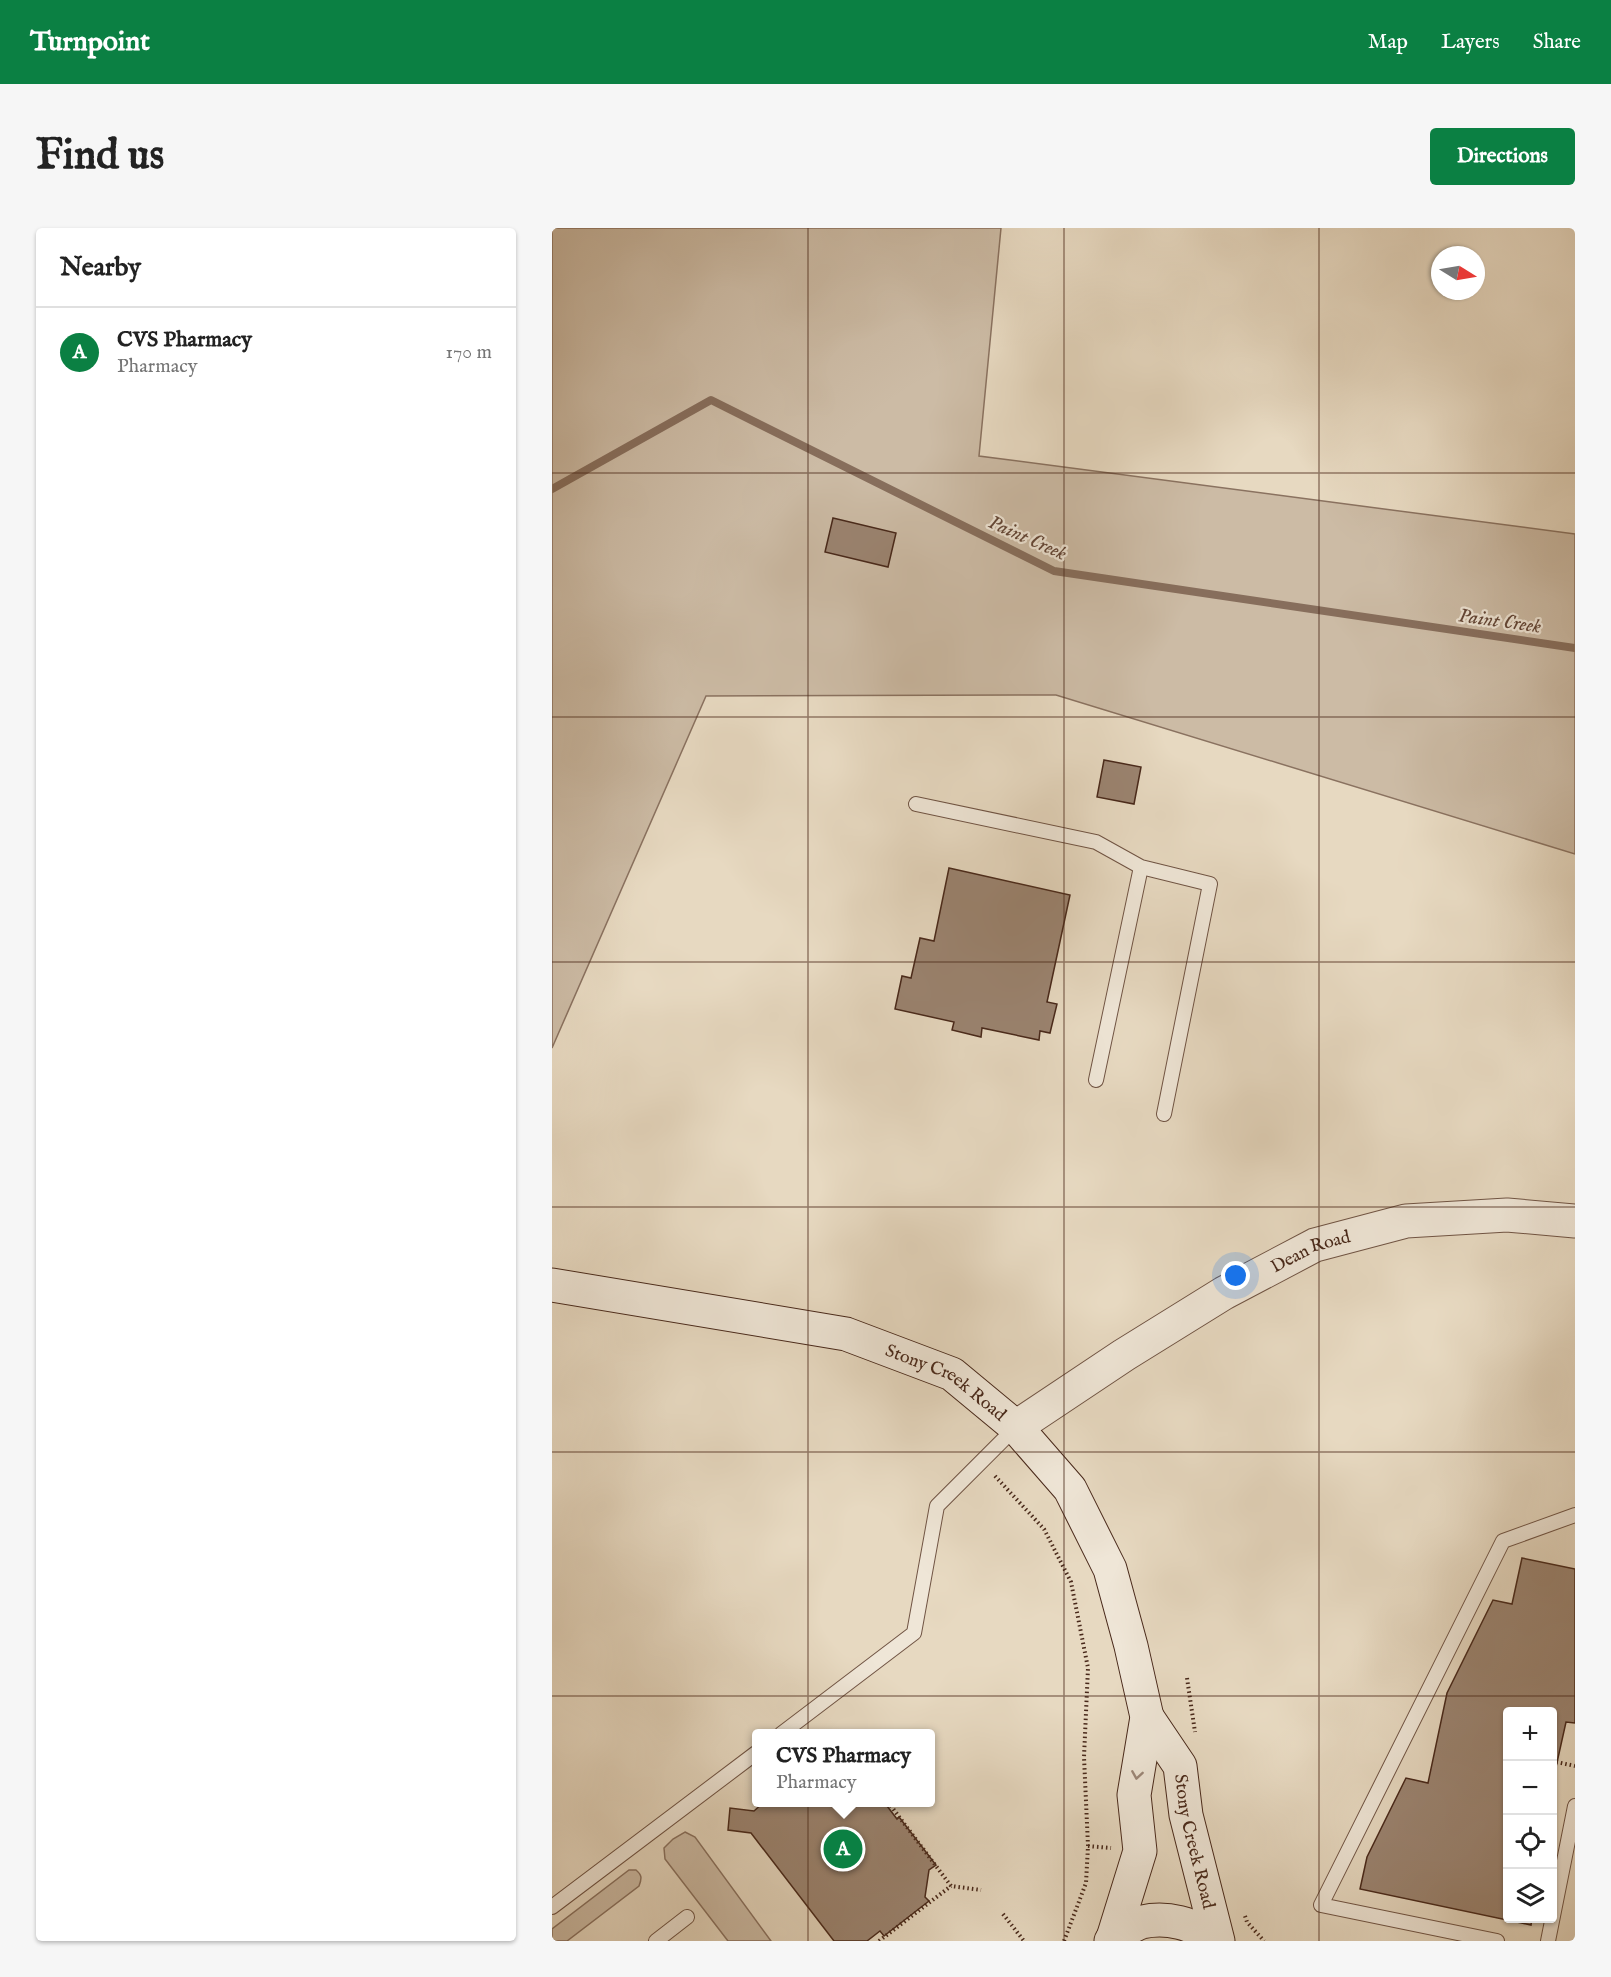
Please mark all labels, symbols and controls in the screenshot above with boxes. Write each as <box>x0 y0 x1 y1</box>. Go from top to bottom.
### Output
text: Turnpoint <box>30 25 150 60</box>
text: Map <box>1368 29 1408 56</box>
text: Layers <box>1441 29 1500 56</box>
text: Share <box>1533 29 1581 56</box>
button: Directions <box>1430 128 1575 185</box>
text: Find us <box>36 130 164 183</box>
north arrow <box>1431 246 1485 300</box>
text: Nearby <box>60 251 141 284</box>
text: CVS Pharmacy <box>117 326 252 354</box>
text: A <box>73 340 86 365</box>
text: 170 m <box>446 340 492 365</box>
text: Pharmacy <box>117 354 198 379</box>
water label: Paint Creek <box>984 510 1070 567</box>
water label: Paint Creek <box>1457 603 1543 640</box>
street label: Dean Road <box>1267 1226 1354 1279</box>
your location <box>1221 1261 1250 1290</box>
street label: Stony Creek Road <box>882 1340 1011 1427</box>
map controls <box>1503 1707 1557 1923</box>
button: + <box>1503 1707 1557 1761</box>
popup <box>752 1729 935 1807</box>
text: CVS Pharmacy <box>776 1742 911 1770</box>
button: − <box>1503 1761 1557 1815</box>
text: Pharmacy <box>776 1770 857 1795</box>
one-way arrow <box>1132 1770 1144 1779</box>
street label: Stony Creek Road <box>1168 1773 1219 1912</box>
button: locate <box>1503 1815 1557 1869</box>
pin: A <box>824 1826 862 1872</box>
button: layers <box>1503 1869 1557 1923</box>

